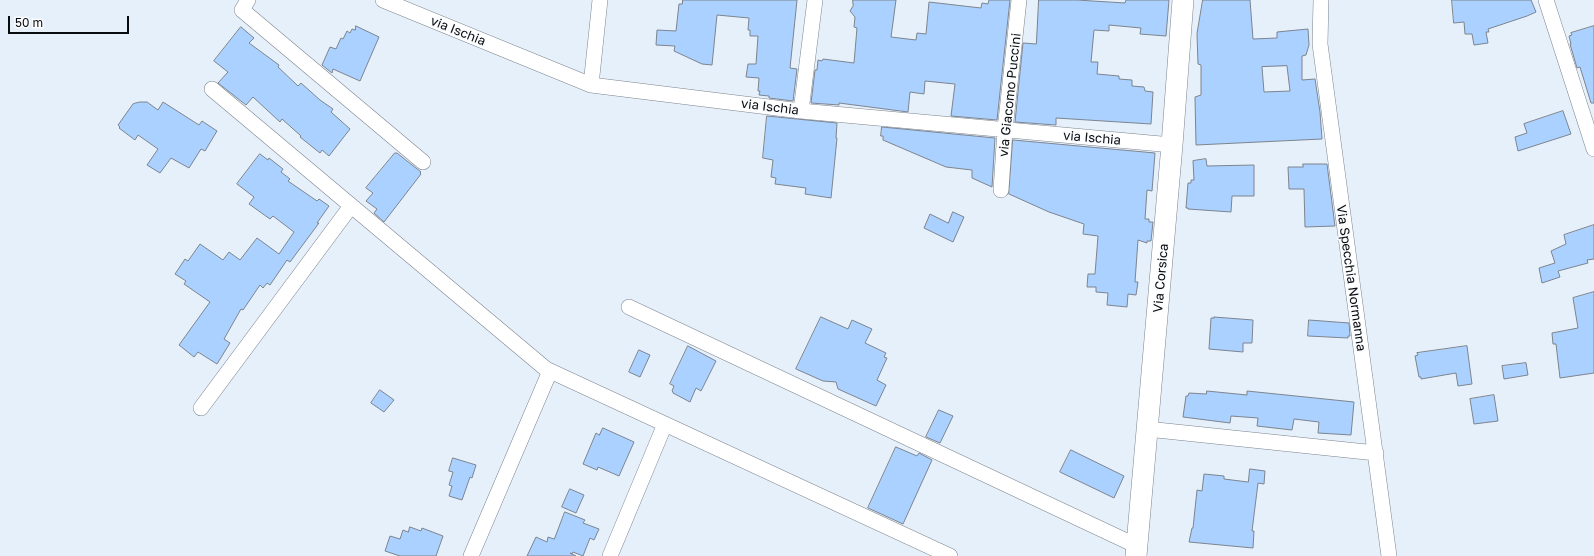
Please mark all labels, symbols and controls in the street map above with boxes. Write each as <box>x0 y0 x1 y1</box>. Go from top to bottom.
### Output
scale bar <box>10 8 131 34</box>
street label: via Ischia <box>428 13 488 49</box>
text: 50 m <box>15 15 43 30</box>
street label: via Giacomo Puccini <box>996 32 1024 158</box>
street label: via Ischia <box>740 96 800 118</box>
street label: via Ischia <box>1062 128 1122 148</box>
street label: Via Specchia Normanna <box>1333 204 1369 352</box>
street label: Via Corsica <box>1150 243 1172 313</box>

